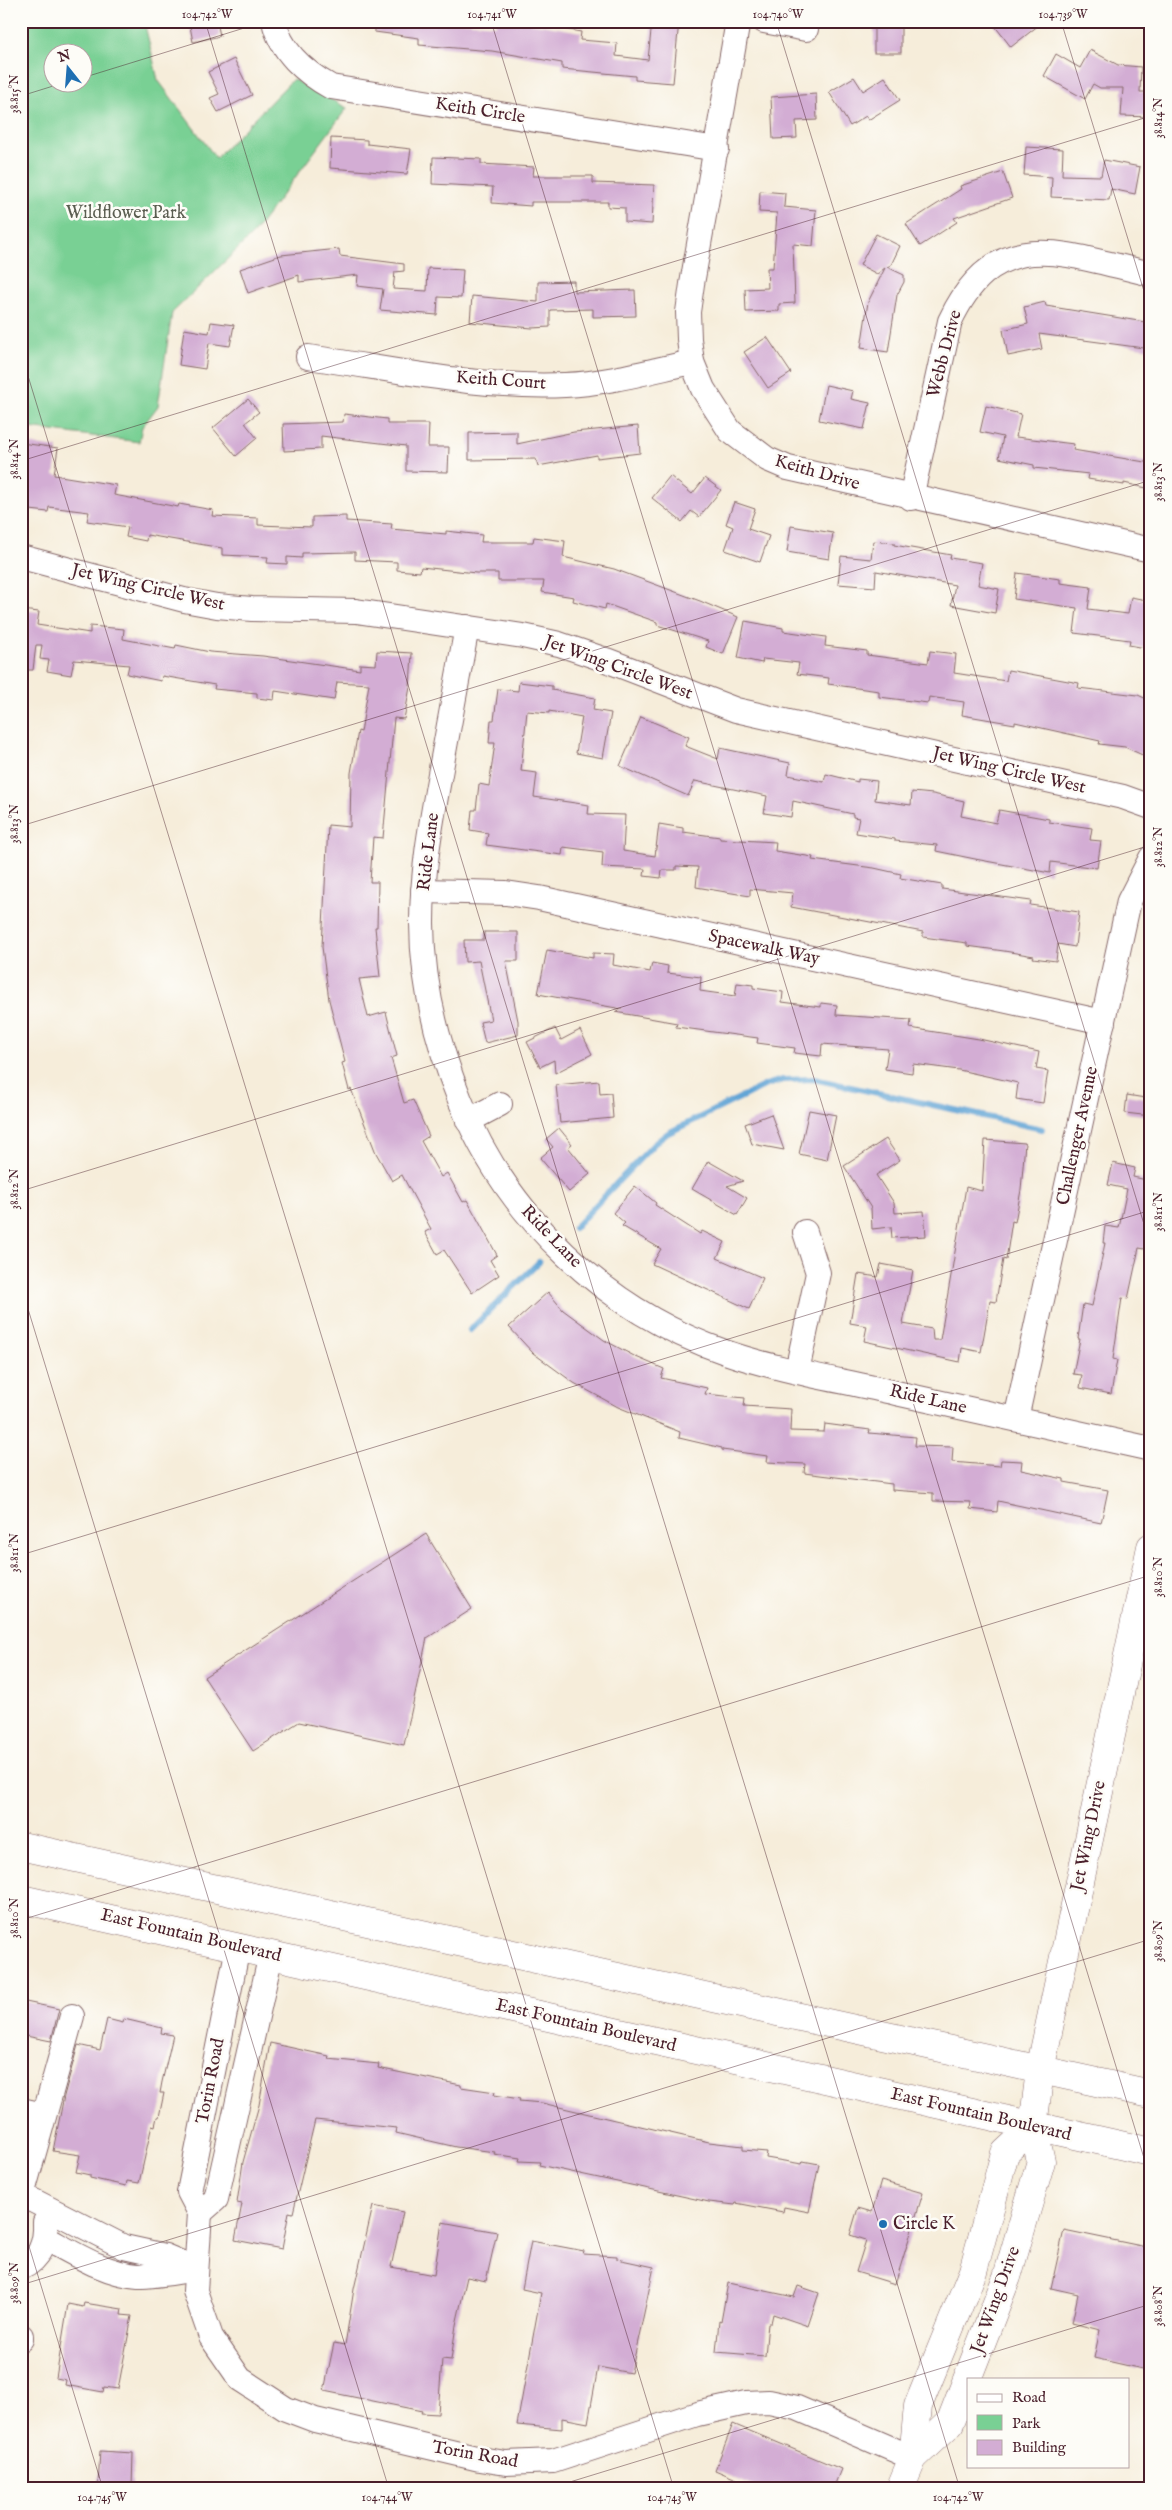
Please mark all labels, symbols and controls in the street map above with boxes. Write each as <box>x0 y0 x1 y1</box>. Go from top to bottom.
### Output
text: 104.742°W <box>182 7 233 22</box>
text: 104.741°W <box>467 7 517 22</box>
text: 104.740°W <box>753 7 804 22</box>
text: 104.739°W <box>1039 7 1088 22</box>
north arrow <box>42 42 92 92</box>
text: N <box>55 46 73 67</box>
text: 38.815°N <box>7 74 22 114</box>
street label: Keith Circle <box>433 93 527 129</box>
text: 38.814°N <box>1151 97 1166 139</box>
park label: Wildflower Park <box>66 202 187 225</box>
street label: Webb Drive <box>922 308 968 400</box>
street label: Keith Court <box>455 366 547 396</box>
text: 38.814°N <box>7 438 22 480</box>
street label: Keith Drive <box>772 450 862 496</box>
text: 38.813°N <box>1151 462 1166 502</box>
street label: Jet Wing Circle West <box>67 559 227 617</box>
street label: Jet Wing Circle West <box>539 630 695 706</box>
street label: Jet Wing Circle West <box>928 742 1088 800</box>
text: 38.813°N <box>7 804 22 844</box>
street label: Ride Lane <box>413 812 445 892</box>
text: 38.812°N <box>1151 826 1166 867</box>
street label: Spacewalk Way <box>706 925 822 971</box>
street label: Challenger Avenue <box>1052 1064 1104 1208</box>
text: 38.812°N <box>7 1168 22 1209</box>
text: 38.811°N <box>1151 1192 1166 1232</box>
street label: Ride Lane <box>515 1201 587 1273</box>
street label: Ride Lane <box>887 1380 969 1420</box>
text: 38.811°N <box>7 1533 22 1573</box>
text: 38.810°N <box>1151 1556 1166 1597</box>
street label: Jet Wing Drive <box>1066 1779 1112 1895</box>
text: 38.810°N <box>7 1897 22 1938</box>
street label: East Fountain Boulevard <box>98 1904 284 1968</box>
text: 38.809°N <box>1151 1919 1166 1962</box>
street label: East Fountain Boulevard <box>493 1994 679 2058</box>
street label: Torin Road <box>191 2036 231 2126</box>
street label: East Fountain Boulevard <box>888 2083 1074 2147</box>
place label: Circle K <box>893 2213 956 2236</box>
marker: Circle K <box>877 2218 889 2230</box>
street label: Jet Wing Drive <box>965 2243 1026 2359</box>
text: 38.809°N <box>7 2261 22 2304</box>
text: 38.808°N <box>1151 2285 1166 2327</box>
legend <box>967 2378 1130 2468</box>
text: Road <box>1012 2388 1047 2407</box>
text: Park <box>1012 2414 1042 2433</box>
street label: Torin Road <box>430 2436 520 2474</box>
text: Building <box>1012 2438 1067 2457</box>
text: 104.745°W <box>77 2490 127 2505</box>
text: 104.744°W <box>362 2490 413 2505</box>
text: 104.743°W <box>647 2490 697 2505</box>
text: 104.742°W <box>933 2490 984 2505</box>

